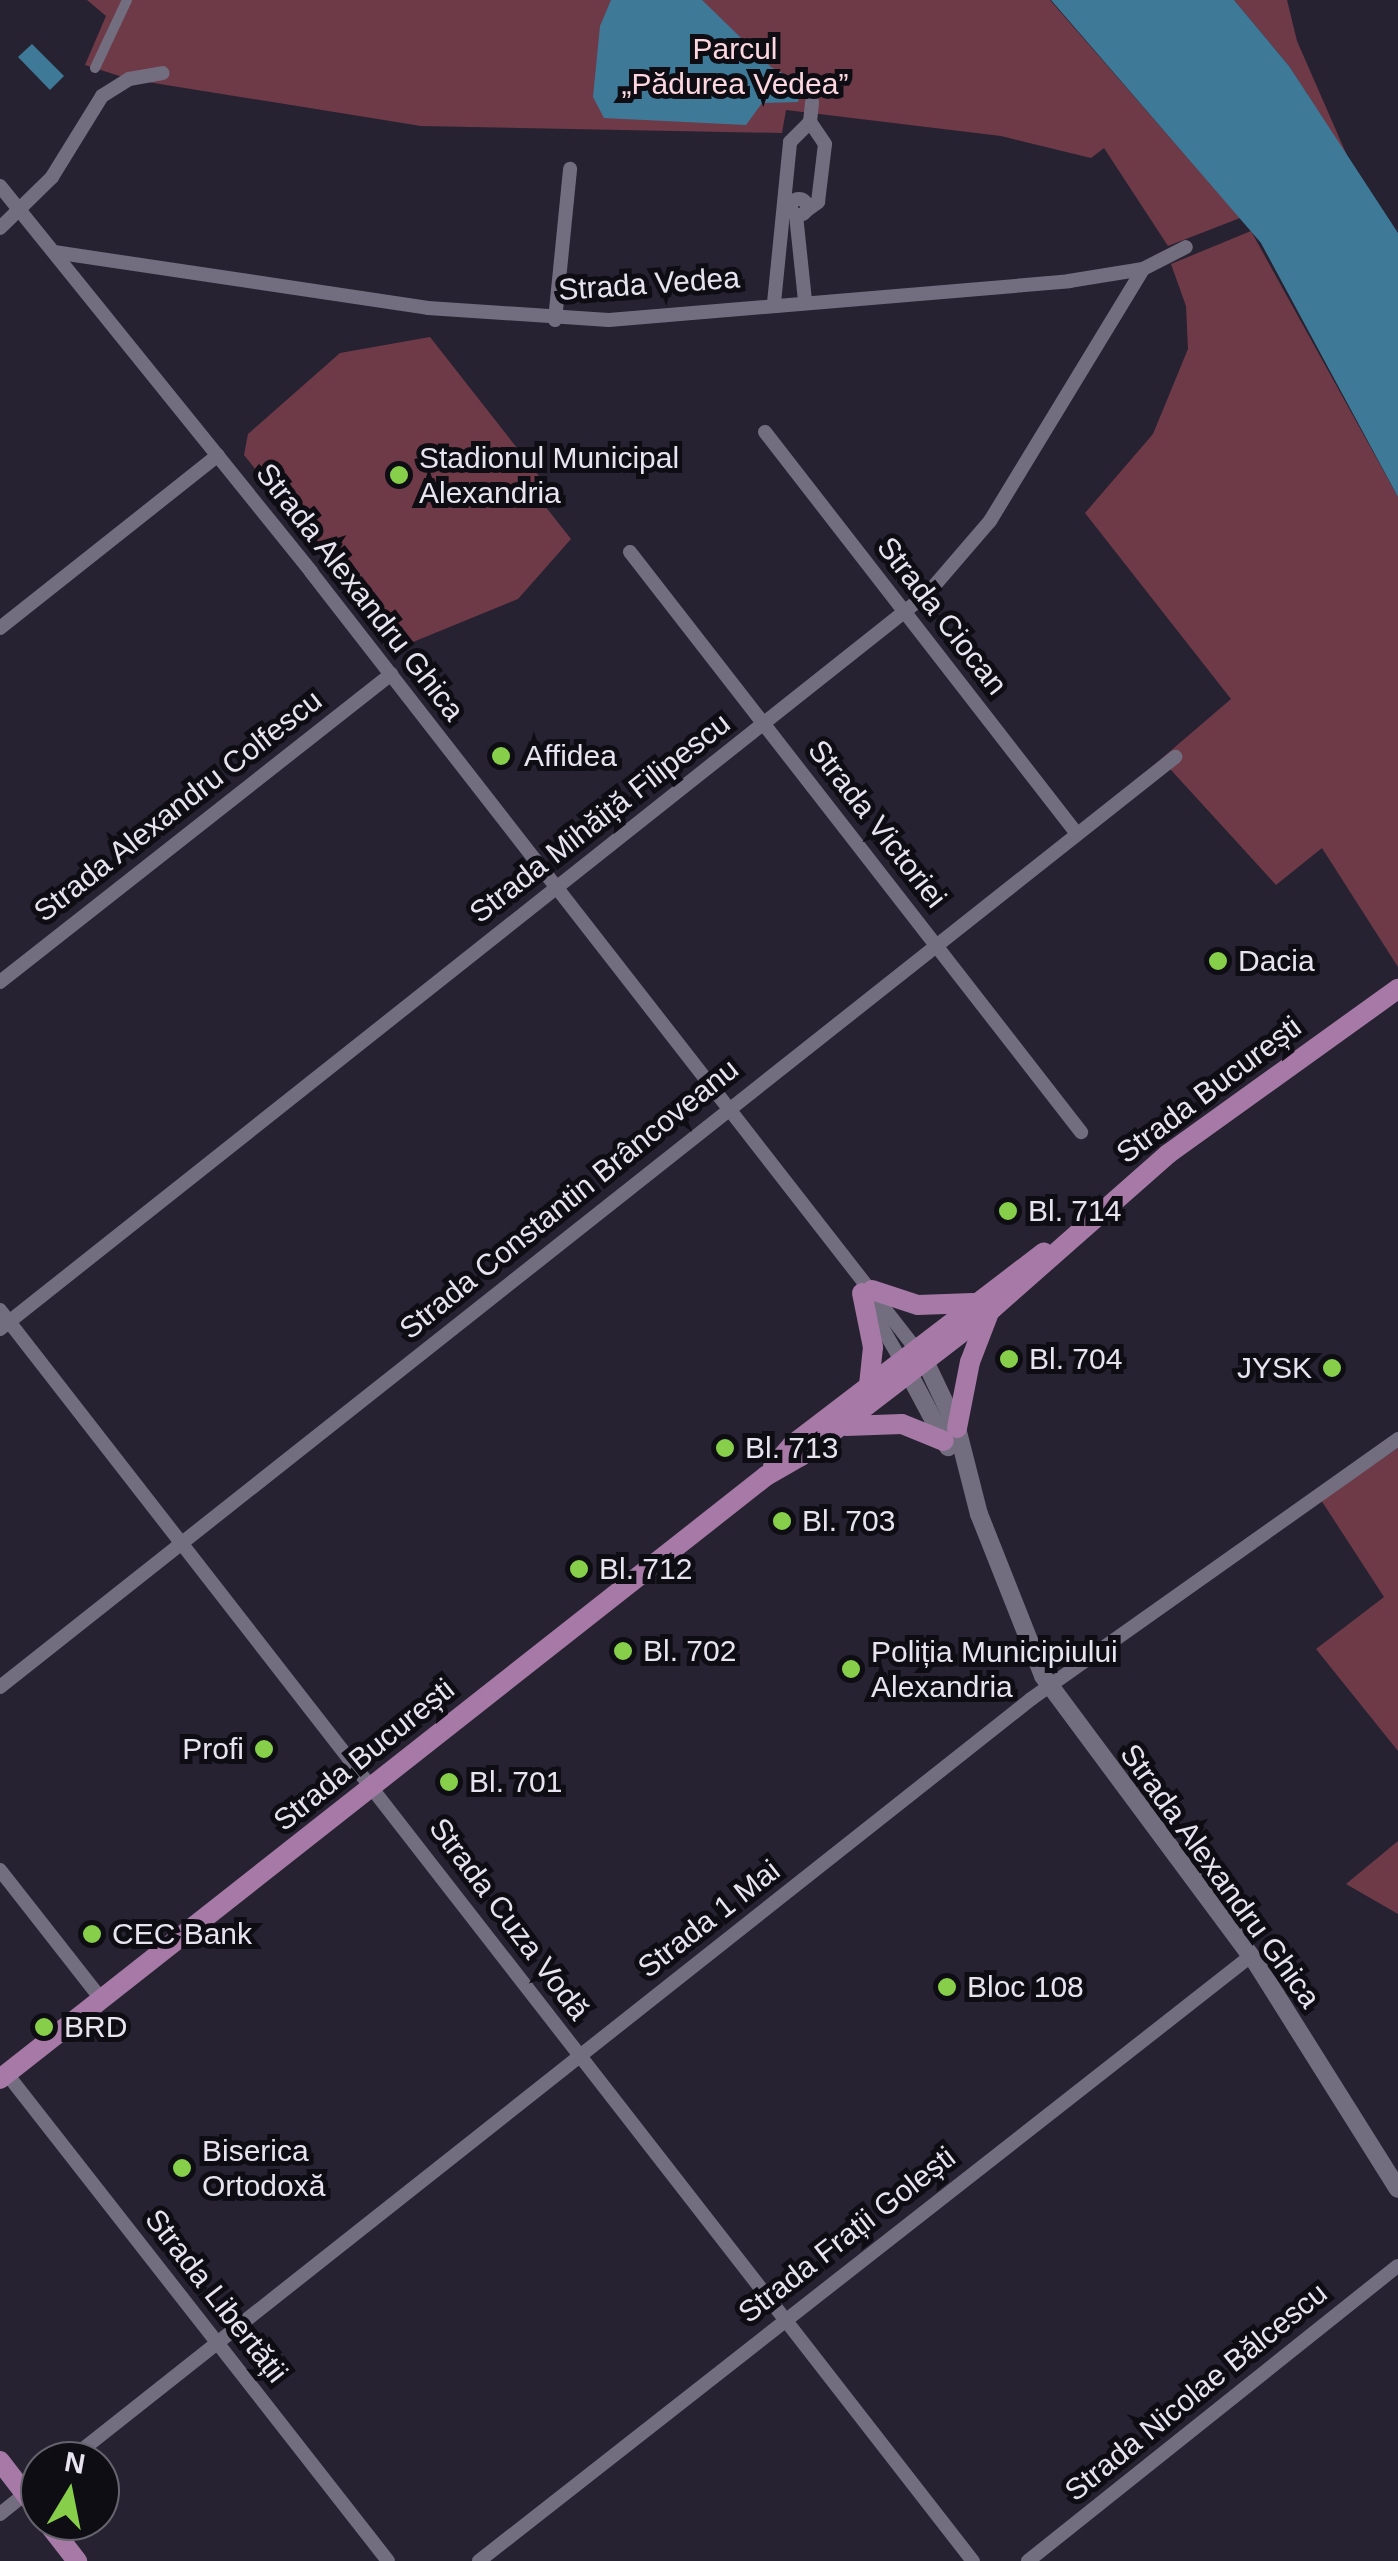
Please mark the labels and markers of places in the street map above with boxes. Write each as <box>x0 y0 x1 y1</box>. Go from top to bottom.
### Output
place label: Stadionul Municipal Alexandria <box>419 440 679 510</box>
marker: Stadionul Municipal Alexandria <box>388 464 410 486</box>
place label: Affidea <box>524 738 617 774</box>
marker: Affidea <box>488 743 514 769</box>
place label: Dacia <box>1238 943 1315 979</box>
marker: Dacia <box>1207 950 1229 972</box>
place label: Bl. 714 <box>1028 1193 1121 1229</box>
marker: Bl. 714 <box>997 1200 1019 1222</box>
place label: Bl. 704 <box>1029 1341 1122 1377</box>
marker: Bl. 704 <box>998 1348 1020 1370</box>
place label: JYSK <box>1237 1350 1312 1386</box>
marker: JYSK <box>1321 1357 1343 1379</box>
place label: Bl. 713 <box>745 1430 838 1466</box>
marker: Bl. 713 <box>714 1437 736 1459</box>
place label: Bl. 703 <box>802 1503 895 1539</box>
marker: Bl. 703 <box>771 1510 793 1532</box>
place label: Bl. 712 <box>599 1551 692 1587</box>
marker: Bl. 712 <box>568 1558 590 1580</box>
place label: Bl. 702 <box>643 1633 736 1669</box>
place label: Poliția Municipiului Alexandria <box>871 1634 1118 1704</box>
marker: Bl. 702 <box>612 1640 634 1662</box>
marker: Poliția Municipiului Alexandria <box>840 1658 862 1680</box>
place label: Profi <box>182 1731 244 1767</box>
marker: Profi <box>253 1738 275 1760</box>
place label: Bl. 701 <box>469 1764 562 1800</box>
marker: Bl. 701 <box>438 1771 460 1793</box>
place label: CEC Bank <box>112 1916 252 1952</box>
marker: CEC Bank <box>81 1923 103 1945</box>
place label: Bloc 108 <box>967 1969 1084 2005</box>
marker: Bloc 108 <box>936 1976 958 1998</box>
place label: BRD <box>64 2009 127 2045</box>
marker: BRD <box>33 2016 55 2038</box>
place label: Biserica Ortodoxă <box>202 2133 325 2204</box>
marker: Biserica Ortodoxă <box>171 2157 193 2179</box>

